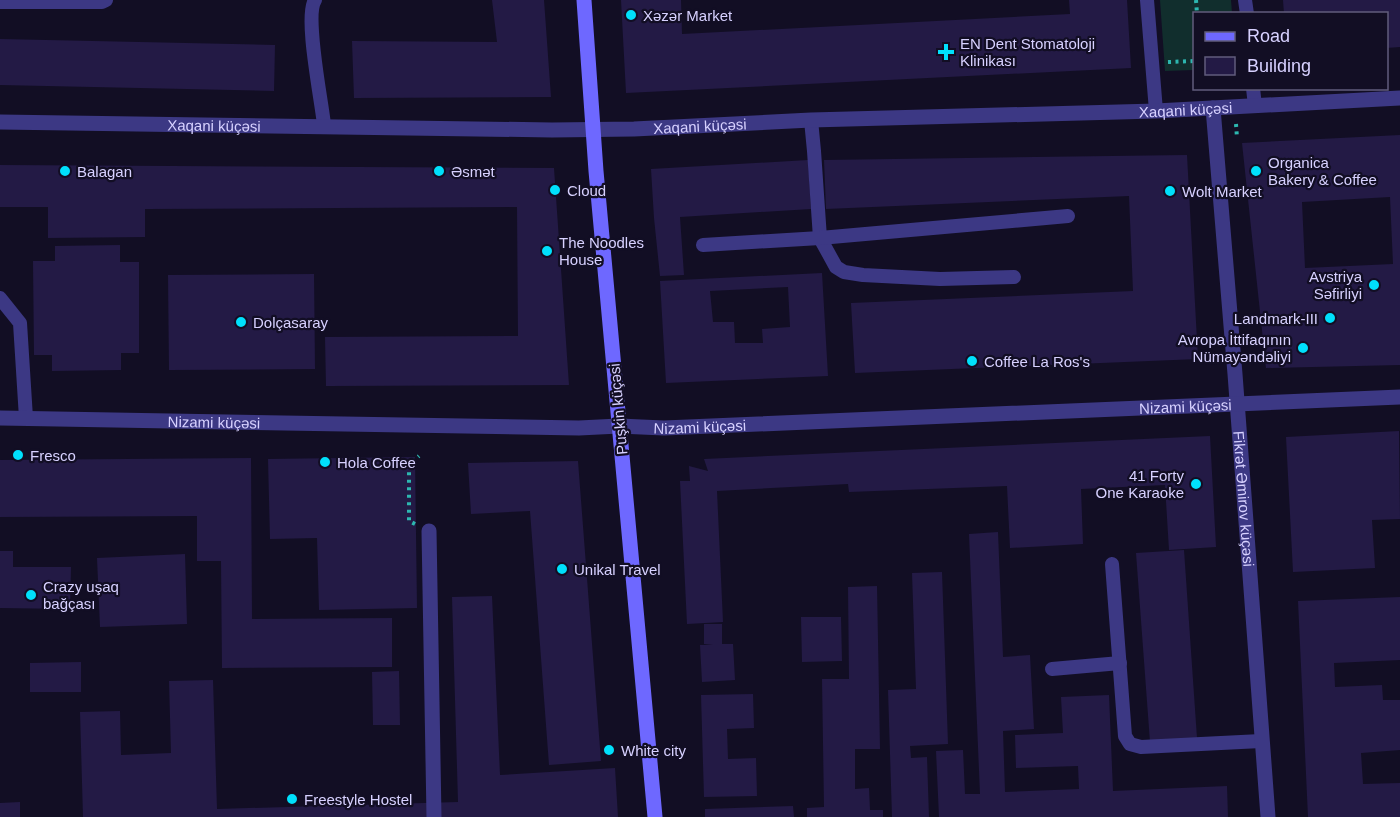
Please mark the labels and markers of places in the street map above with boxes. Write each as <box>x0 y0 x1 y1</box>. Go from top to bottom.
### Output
place label: Xəzər Market <box>643 7 733 24</box>
marker: Xəzər Market <box>624 8 638 22</box>
place label: EN Dent Stomatoloji Klinikası <box>960 35 1095 69</box>
marker: EN Dent Stomatoloji Klinikası <box>937 43 955 61</box>
place label: Organica Bakery & Coffee <box>1268 154 1377 188</box>
place label: Balagan <box>77 163 132 180</box>
place label: Əsmət <box>451 163 496 180</box>
marker: Balagan <box>58 164 72 178</box>
marker: Əsmət <box>432 164 446 178</box>
marker: Organica Bakery & Coffee <box>1249 164 1263 178</box>
place label: Cloud <box>567 182 606 199</box>
marker: Cloud <box>548 183 562 197</box>
place label: Wolt Market <box>1182 183 1263 200</box>
marker: Wolt Market <box>1163 184 1177 198</box>
place label: The Noodles House <box>559 234 644 268</box>
marker: The Noodles House <box>540 244 554 258</box>
place label: Avstriya Səfirliyi <box>1309 268 1363 302</box>
marker: Avstriya Səfirliyi <box>1367 278 1381 292</box>
place label: Landmark-III <box>1234 310 1318 327</box>
marker: Landmark-III <box>1323 311 1337 325</box>
place label: Dolçasaray <box>253 314 329 331</box>
marker: Dolçasaray <box>234 315 248 329</box>
place label: Avropa İttifaqının Nümayəndəliyi <box>1178 331 1291 365</box>
marker: Avropa İttifaqının Nümayəndəliyi <box>1296 341 1310 355</box>
place label: Coffee La Ros's <box>984 353 1090 370</box>
marker: Coffee La Ros's <box>965 354 979 368</box>
place label: Fresco <box>30 447 76 464</box>
marker: Fresco <box>11 448 25 462</box>
place label: Hola Coffee <box>337 454 416 471</box>
marker: Hola Coffee <box>318 455 332 469</box>
place label: 41 Forty One Karaoke <box>1096 467 1184 501</box>
marker: 41 Forty One Karaoke <box>1189 477 1203 491</box>
place label: Unikal Travel <box>574 561 661 578</box>
marker: Unikal Travel <box>555 562 569 576</box>
place label: Crazy uşaq bağçası <box>43 578 119 612</box>
marker: Crazy uşaq bağçası <box>24 588 38 602</box>
place label: White city <box>621 742 687 759</box>
marker: White city <box>602 743 616 757</box>
place label: Freestyle Hostel <box>304 791 412 808</box>
marker: Freestyle Hostel <box>285 792 299 806</box>

